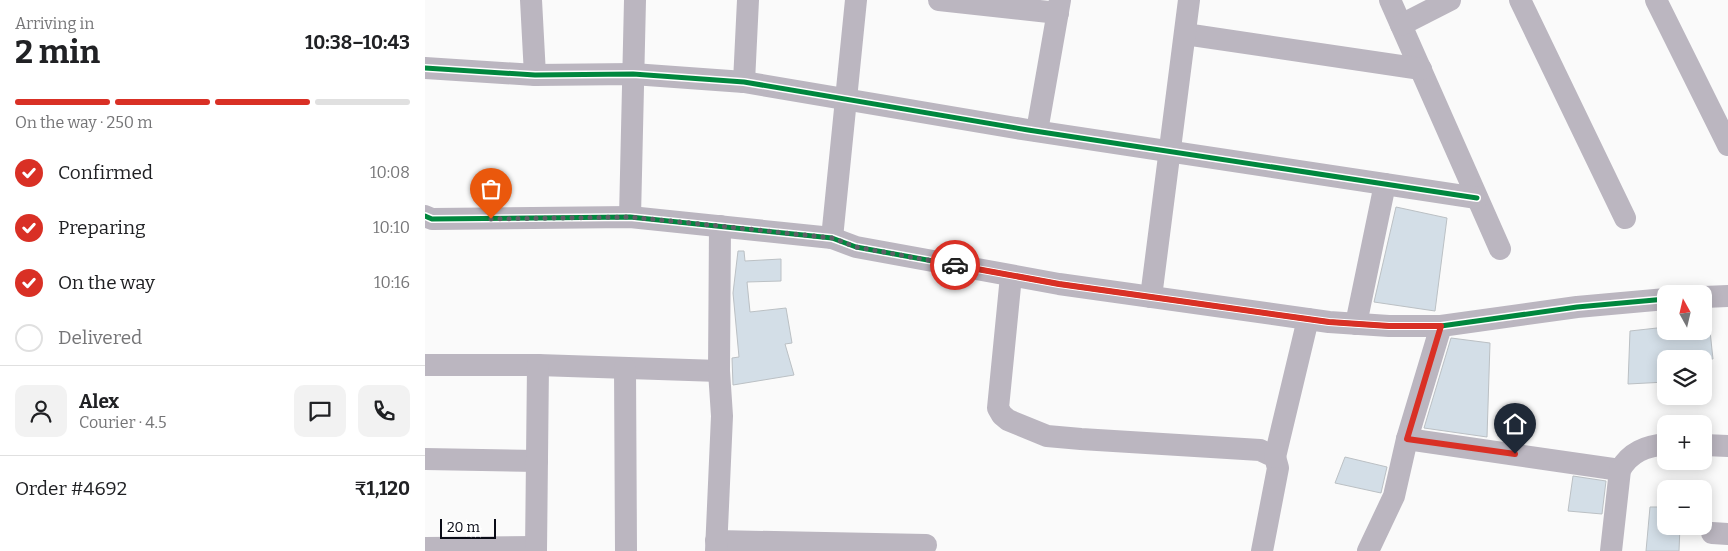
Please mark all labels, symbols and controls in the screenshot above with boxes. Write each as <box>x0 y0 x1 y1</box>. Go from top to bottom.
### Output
text: Arriving in <box>15 14 94 33</box>
text: 10:38–10:43 <box>305 31 410 54</box>
text: 2 min <box>15 33 100 71</box>
text: On the way · 250 m <box>15 113 152 132</box>
icon: check <box>15 159 43 187</box>
text: Confirmed <box>58 161 153 184</box>
text: 10:08 <box>370 163 410 182</box>
pin <box>470 168 512 219</box>
icon: bag <box>477 175 505 203</box>
icon: check <box>15 214 43 242</box>
text: Preparing <box>58 216 146 239</box>
text: 10:10 <box>373 218 410 237</box>
courier <box>930 240 980 290</box>
icon: car <box>941 251 969 279</box>
icon: check <box>15 269 43 297</box>
text: On the way <box>58 271 155 294</box>
text: 10:16 <box>374 273 410 292</box>
north arrow <box>1657 285 1713 340</box>
map controls <box>1657 285 1712 535</box>
text: Delivered <box>58 326 142 349</box>
button: layers <box>1657 350 1712 405</box>
button: person <box>15 385 67 437</box>
button: chat <box>294 385 346 437</box>
button: phone <box>358 385 410 437</box>
text: Alex <box>79 390 119 413</box>
pin <box>1494 403 1536 454</box>
icon: home <box>1501 410 1529 438</box>
text: Courier · 4.5 <box>79 413 167 432</box>
button: + <box>1657 415 1712 470</box>
text: Order #4692 <box>15 477 127 500</box>
text: ₹1,120 <box>355 477 410 500</box>
button: − <box>1657 480 1712 535</box>
scale bar <box>440 516 496 539</box>
text: 20 m <box>447 519 480 536</box>

